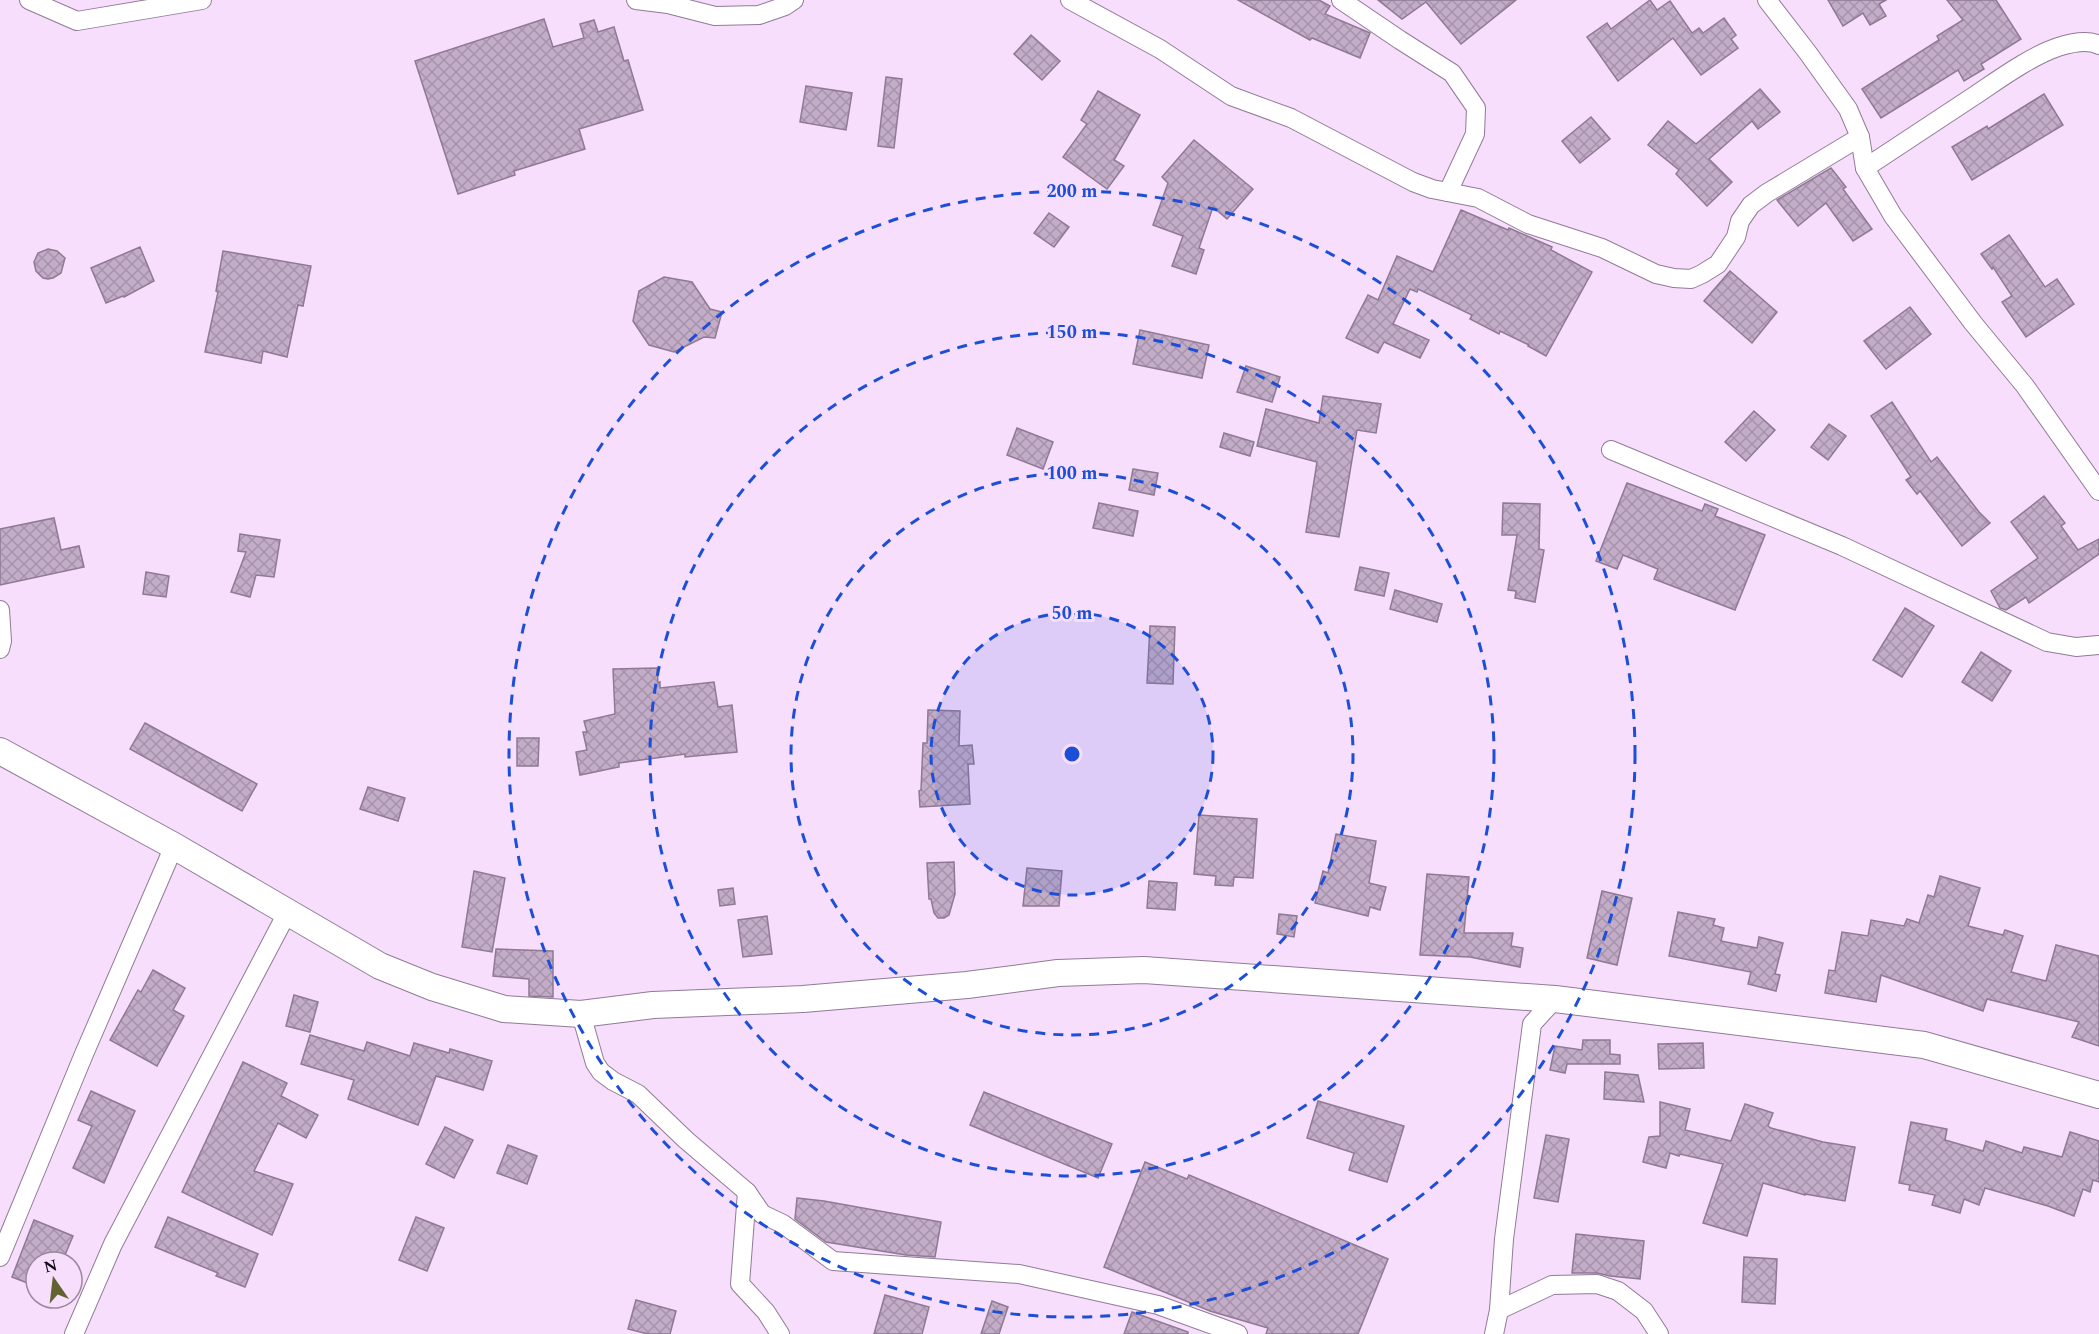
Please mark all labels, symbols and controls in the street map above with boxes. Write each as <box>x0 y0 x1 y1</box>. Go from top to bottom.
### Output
text: 200 m <box>1046 178 1098 205</box>
text: 150 m <box>1046 319 1098 346</box>
text: 100 m <box>1046 460 1098 487</box>
text: 50 m <box>1052 600 1092 627</box>
centre of rings <box>1062 744 1082 764</box>
north arrow <box>24 1250 84 1310</box>
text: N <box>41 1253 60 1280</box>

